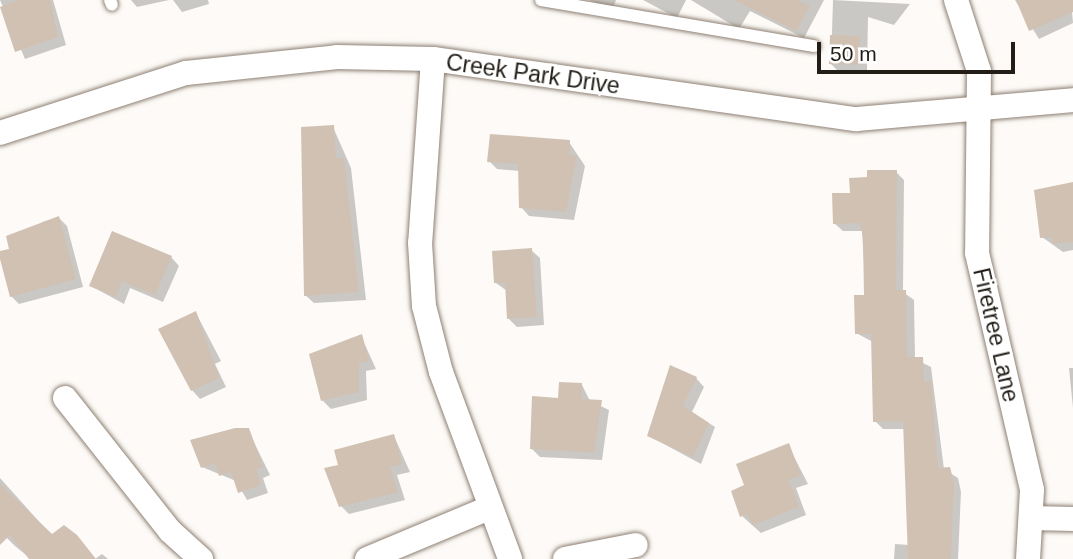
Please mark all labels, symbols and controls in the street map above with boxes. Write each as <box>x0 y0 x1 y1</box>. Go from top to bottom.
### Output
scale bar <box>821 28 1019 72</box>
text: 50 m <box>830 42 877 65</box>
street label: Creek Park Drive <box>444 48 622 100</box>
street label: Firetree Lane <box>967 265 1025 405</box>

